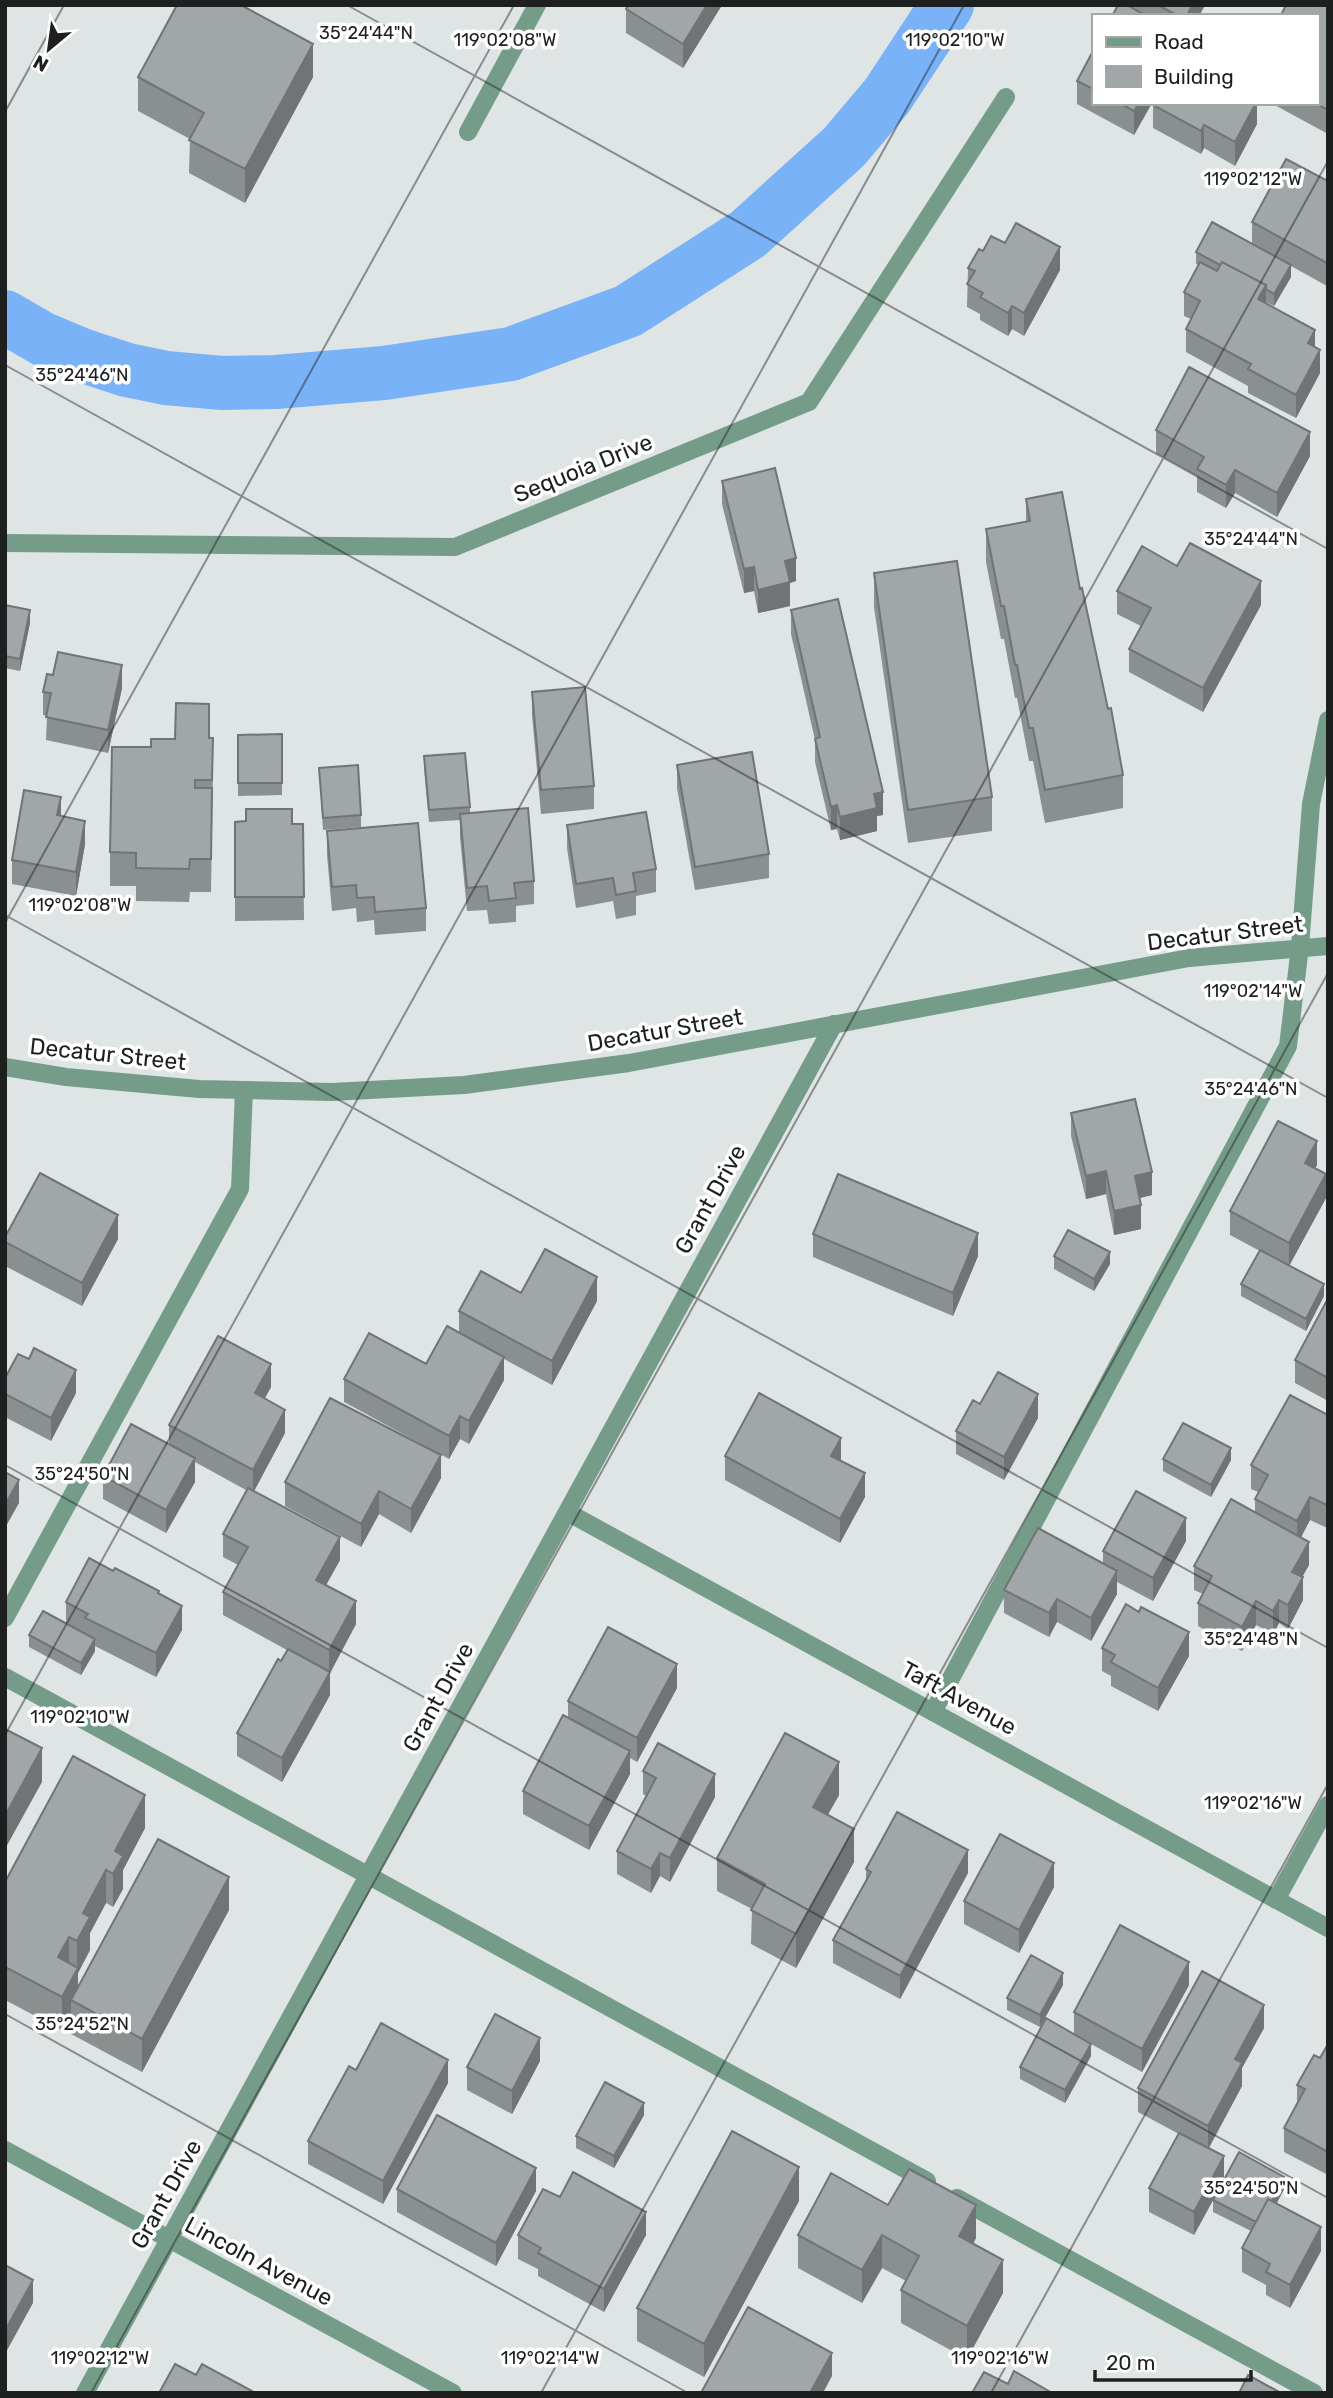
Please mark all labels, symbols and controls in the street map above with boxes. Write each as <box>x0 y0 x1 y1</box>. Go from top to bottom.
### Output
north arrow <box>14 14 84 84</box>
legend <box>1092 14 1319 105</box>
text: 35°24'44"N <box>319 22 413 44</box>
text: 119°02'08"W <box>453 29 557 51</box>
text: 119°02'10"W <box>905 29 1005 51</box>
text: Road <box>1154 29 1204 54</box>
text: N <box>29 50 53 77</box>
text: Building <box>1154 64 1234 89</box>
text: 119°02'12"W <box>1204 168 1302 190</box>
text: 35°24'46"N <box>35 364 129 386</box>
street label: Sequoia Drive <box>510 427 656 509</box>
text: 35°24'44"N <box>1204 528 1298 550</box>
text: 119°02'08"W <box>28 894 132 916</box>
street label: Decatur Street <box>1145 910 1305 956</box>
text: 119°02'14"W <box>1204 980 1302 1002</box>
street label: Decatur Street <box>585 1003 745 1057</box>
street label: Decatur Street <box>28 1032 188 1076</box>
text: 35°24'46"N <box>1204 1078 1298 1100</box>
street label: Grant Drive <box>669 1139 751 1259</box>
text: 35°24'50"N <box>35 1463 129 1485</box>
text: 35°24'48"N <box>1204 1628 1298 1650</box>
street label: Grant Drive <box>397 1637 479 1757</box>
street label: Taft Avenue <box>897 1655 1021 1741</box>
text: 119°02'10"W <box>30 1706 130 1728</box>
text: 119°02'16"W <box>1204 1792 1302 1814</box>
text: 35°24'52"N <box>35 2013 129 2035</box>
street label: Grant Drive <box>125 2134 207 2254</box>
text: 35°24'50"N <box>1204 2177 1298 2199</box>
street label: Lincoln Avenue <box>180 2210 338 2312</box>
scale bar <box>1095 2338 1251 2382</box>
text: 119°02'12"W <box>51 2347 149 2369</box>
text: 119°02'14"W <box>501 2347 599 2369</box>
text: 119°02'16"W <box>951 2347 1049 2369</box>
text: 20 m <box>1106 2350 1155 2375</box>

